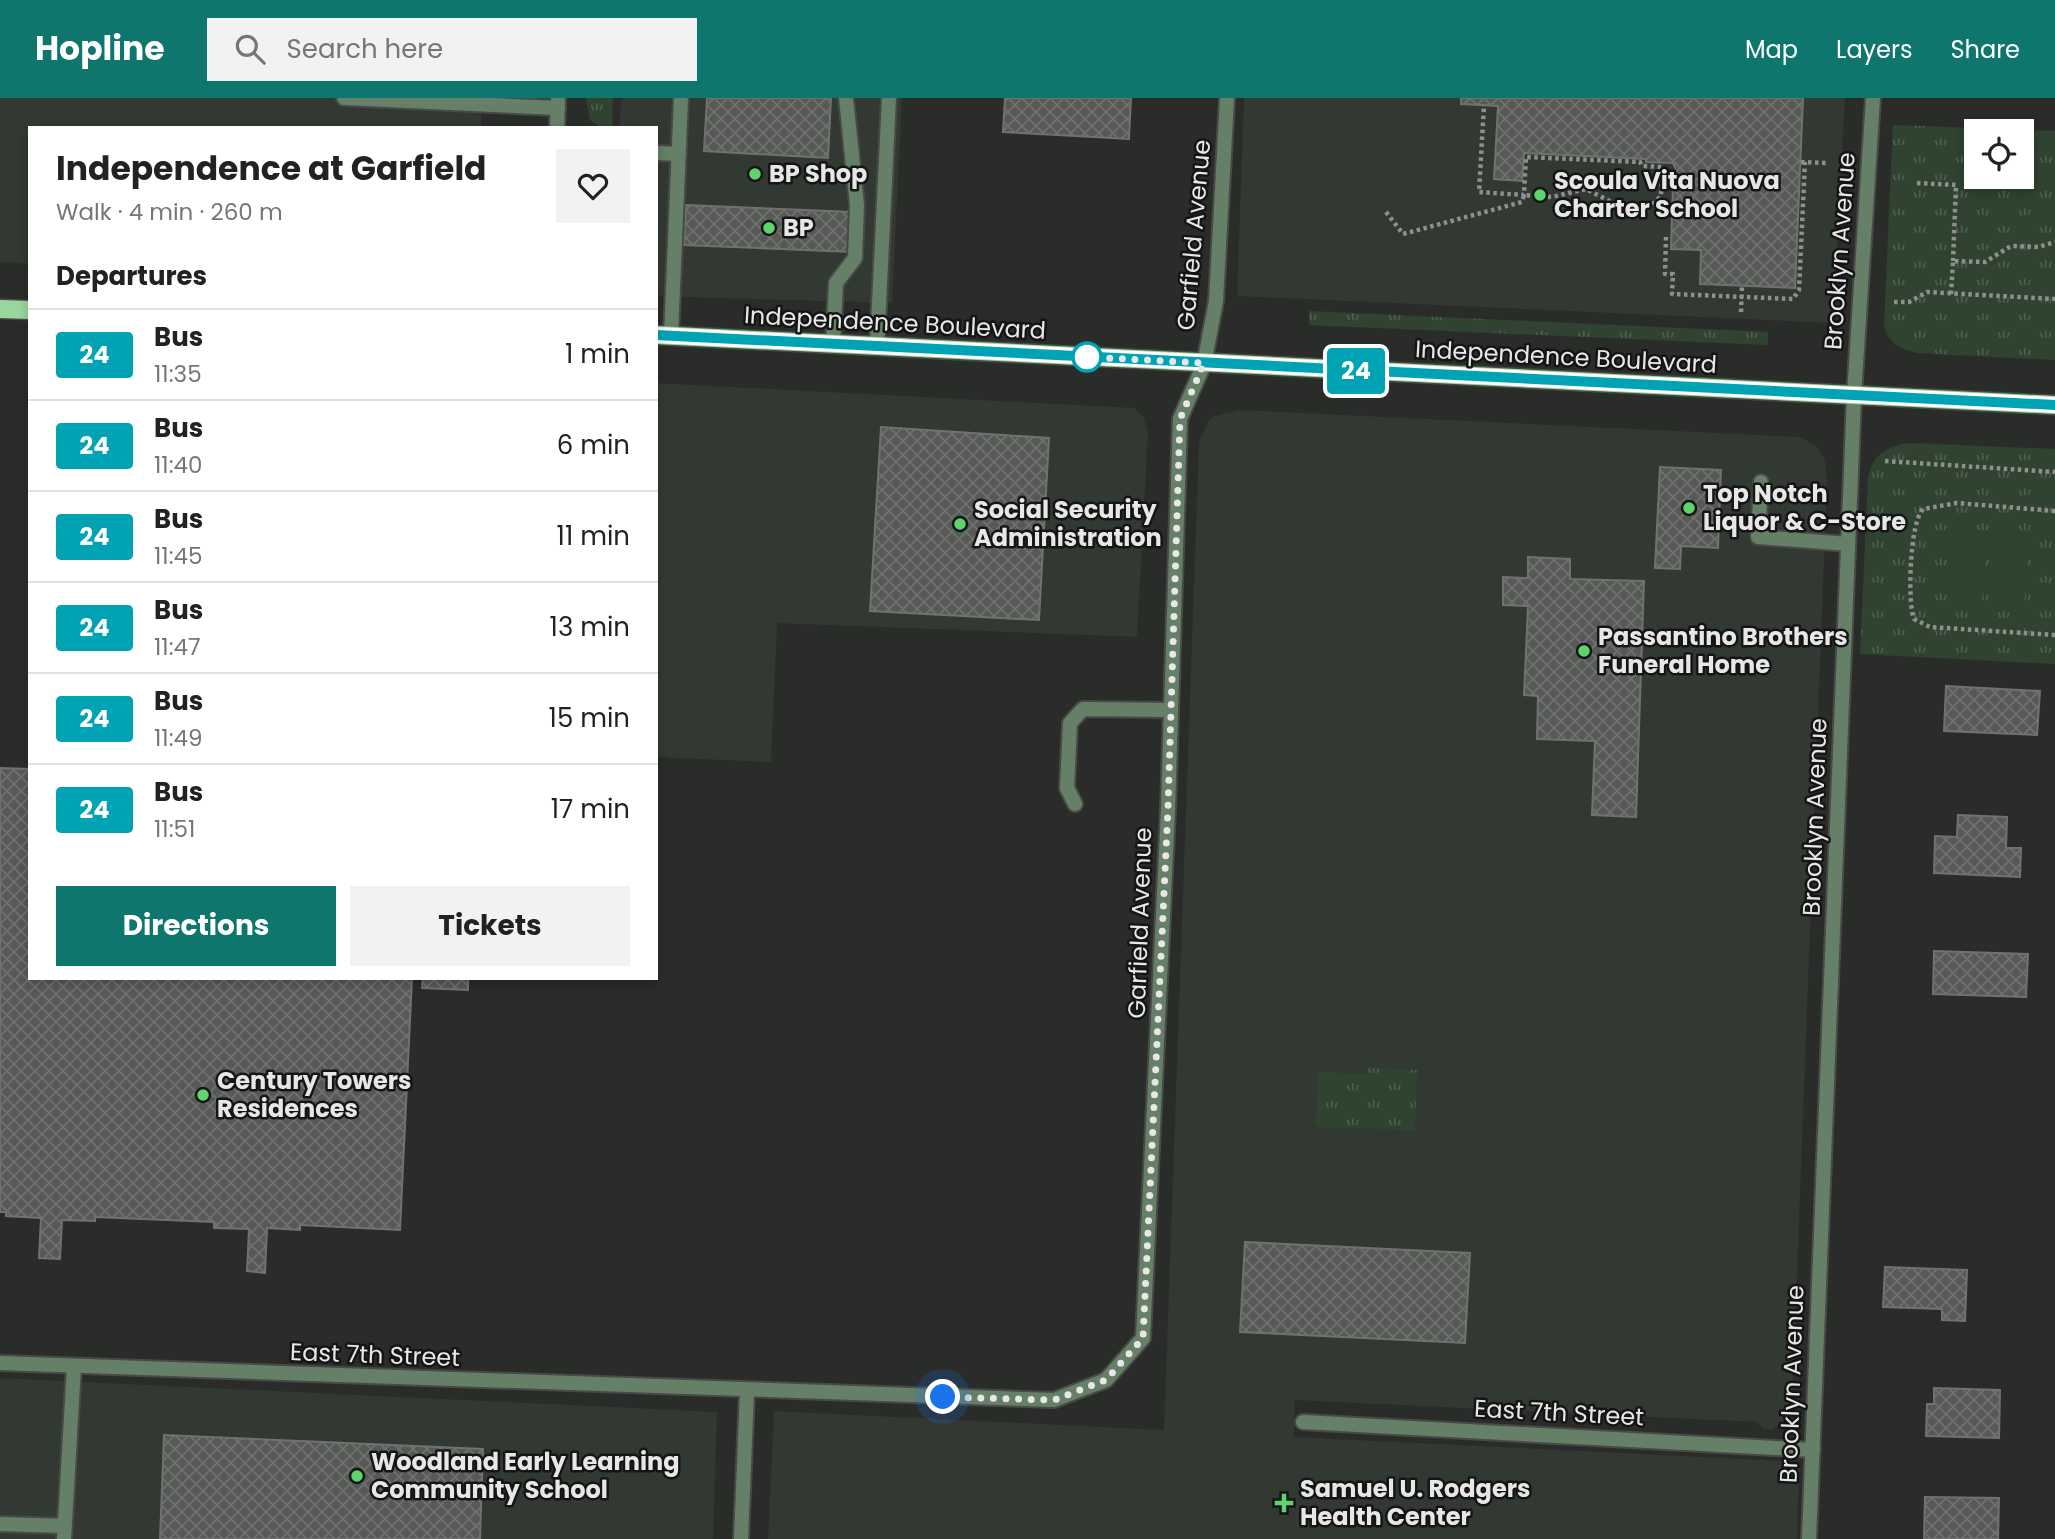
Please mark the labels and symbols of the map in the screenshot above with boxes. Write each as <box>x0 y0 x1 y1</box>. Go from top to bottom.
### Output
street label: Garfield Avenue <box>1169 138 1218 332</box>
street label: Brooklyn Avenue <box>1816 151 1863 351</box>
place label: BP Shop <box>769 157 867 190</box>
place label: Scoula Vita Nuova Charter School <box>1554 164 1780 225</box>
marker: BP Shop <box>747 166 763 182</box>
marker: Scoula Vita Nuova Charter School <box>1532 187 1548 203</box>
place label: BP <box>783 211 814 244</box>
marker: BP <box>761 220 777 236</box>
street label: Independence Boulevard <box>743 298 1047 347</box>
street label: Independence Boulevard <box>1414 332 1718 381</box>
unlabelled marker <box>1072 342 1102 372</box>
line badge: 24 <box>1324 348 1388 394</box>
place label: Top Notch Liquor & C-Store <box>1703 477 1906 538</box>
place label: Social Security Administration <box>974 493 1162 554</box>
marker: Top Notch Liquor & C-Store <box>1681 500 1697 516</box>
marker: Social Security Administration <box>952 516 968 532</box>
place label: Passantino Brothers Funeral Home <box>1598 620 1848 681</box>
marker: Passantino Brothers Funeral Home <box>1576 643 1592 659</box>
street label: Brooklyn Avenue <box>1795 717 1834 917</box>
street label: Garfield Avenue <box>1120 827 1159 1019</box>
place label: Century Towers Residences <box>217 1064 411 1125</box>
marker: Century Towers Residences <box>195 1087 211 1103</box>
street label: Brooklyn Avenue <box>1772 1284 1811 1484</box>
street label: East 7th Street <box>289 1335 461 1374</box>
your location <box>925 1379 960 1414</box>
street label: East 7th Street <box>1473 1392 1645 1433</box>
place label: Woodland Early Learning Community School <box>371 1445 679 1506</box>
marker: Woodland Early Learning Community School <box>349 1468 365 1484</box>
place label: Samuel U. Rodgers Health Center <box>1300 1472 1530 1533</box>
marker: Samuel U. Rodgers Health Center <box>1274 1493 1294 1513</box>

